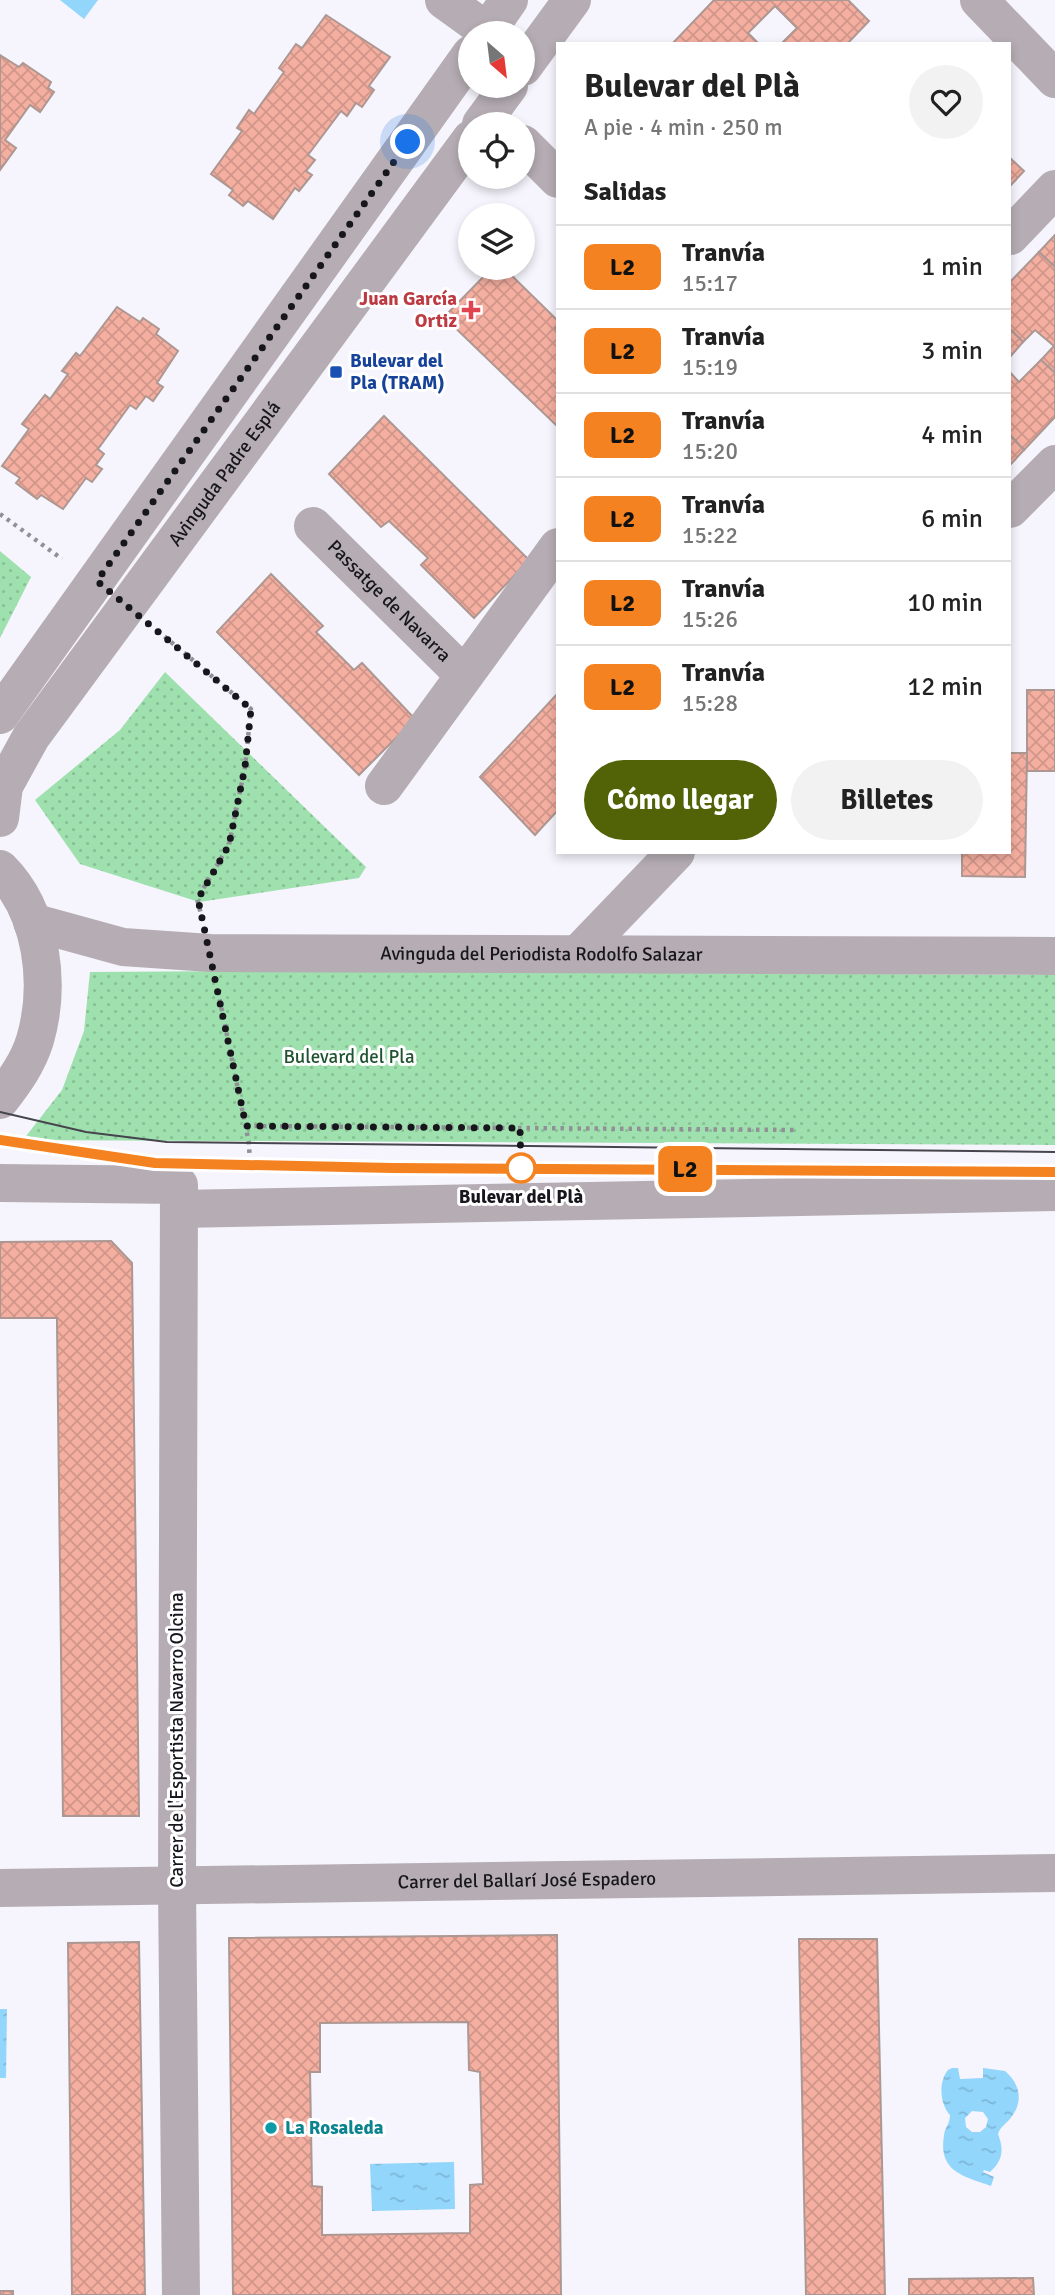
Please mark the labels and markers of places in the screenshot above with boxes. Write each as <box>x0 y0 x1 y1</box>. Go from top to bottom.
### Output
place label: Juan García Ortiz <box>359 287 457 333</box>
marker: Juan García Ortiz <box>463 302 479 318</box>
place label: Bulevar del Pla (TRAM) <box>350 349 445 395</box>
marker: Bulevar del Pla (TRAM) <box>328 364 344 380</box>
marker: Bulevar del Plà <box>506 1153 536 1183</box>
place label: Bulevar del Plà <box>459 1185 583 1209</box>
place label: La Rosaleda <box>285 2116 384 2140</box>
marker: La Rosaleda <box>263 2120 279 2136</box>

